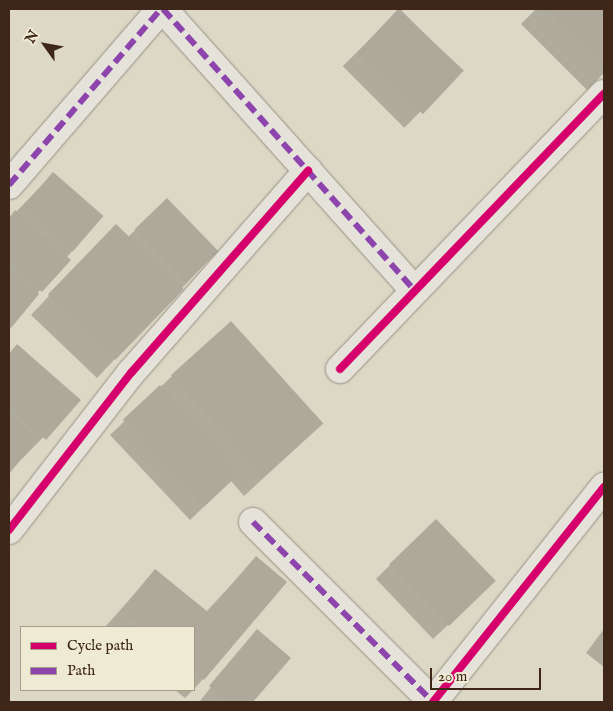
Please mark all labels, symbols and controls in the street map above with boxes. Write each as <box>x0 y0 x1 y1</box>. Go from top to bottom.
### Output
north arrow <box>20 20 70 70</box>
text: N <box>21 27 43 47</box>
legend <box>20 626 195 691</box>
text: Cycle path <box>67 636 133 655</box>
scale bar <box>433 658 544 690</box>
text: Path <box>67 661 95 680</box>
text: 20 m <box>438 667 467 686</box>

